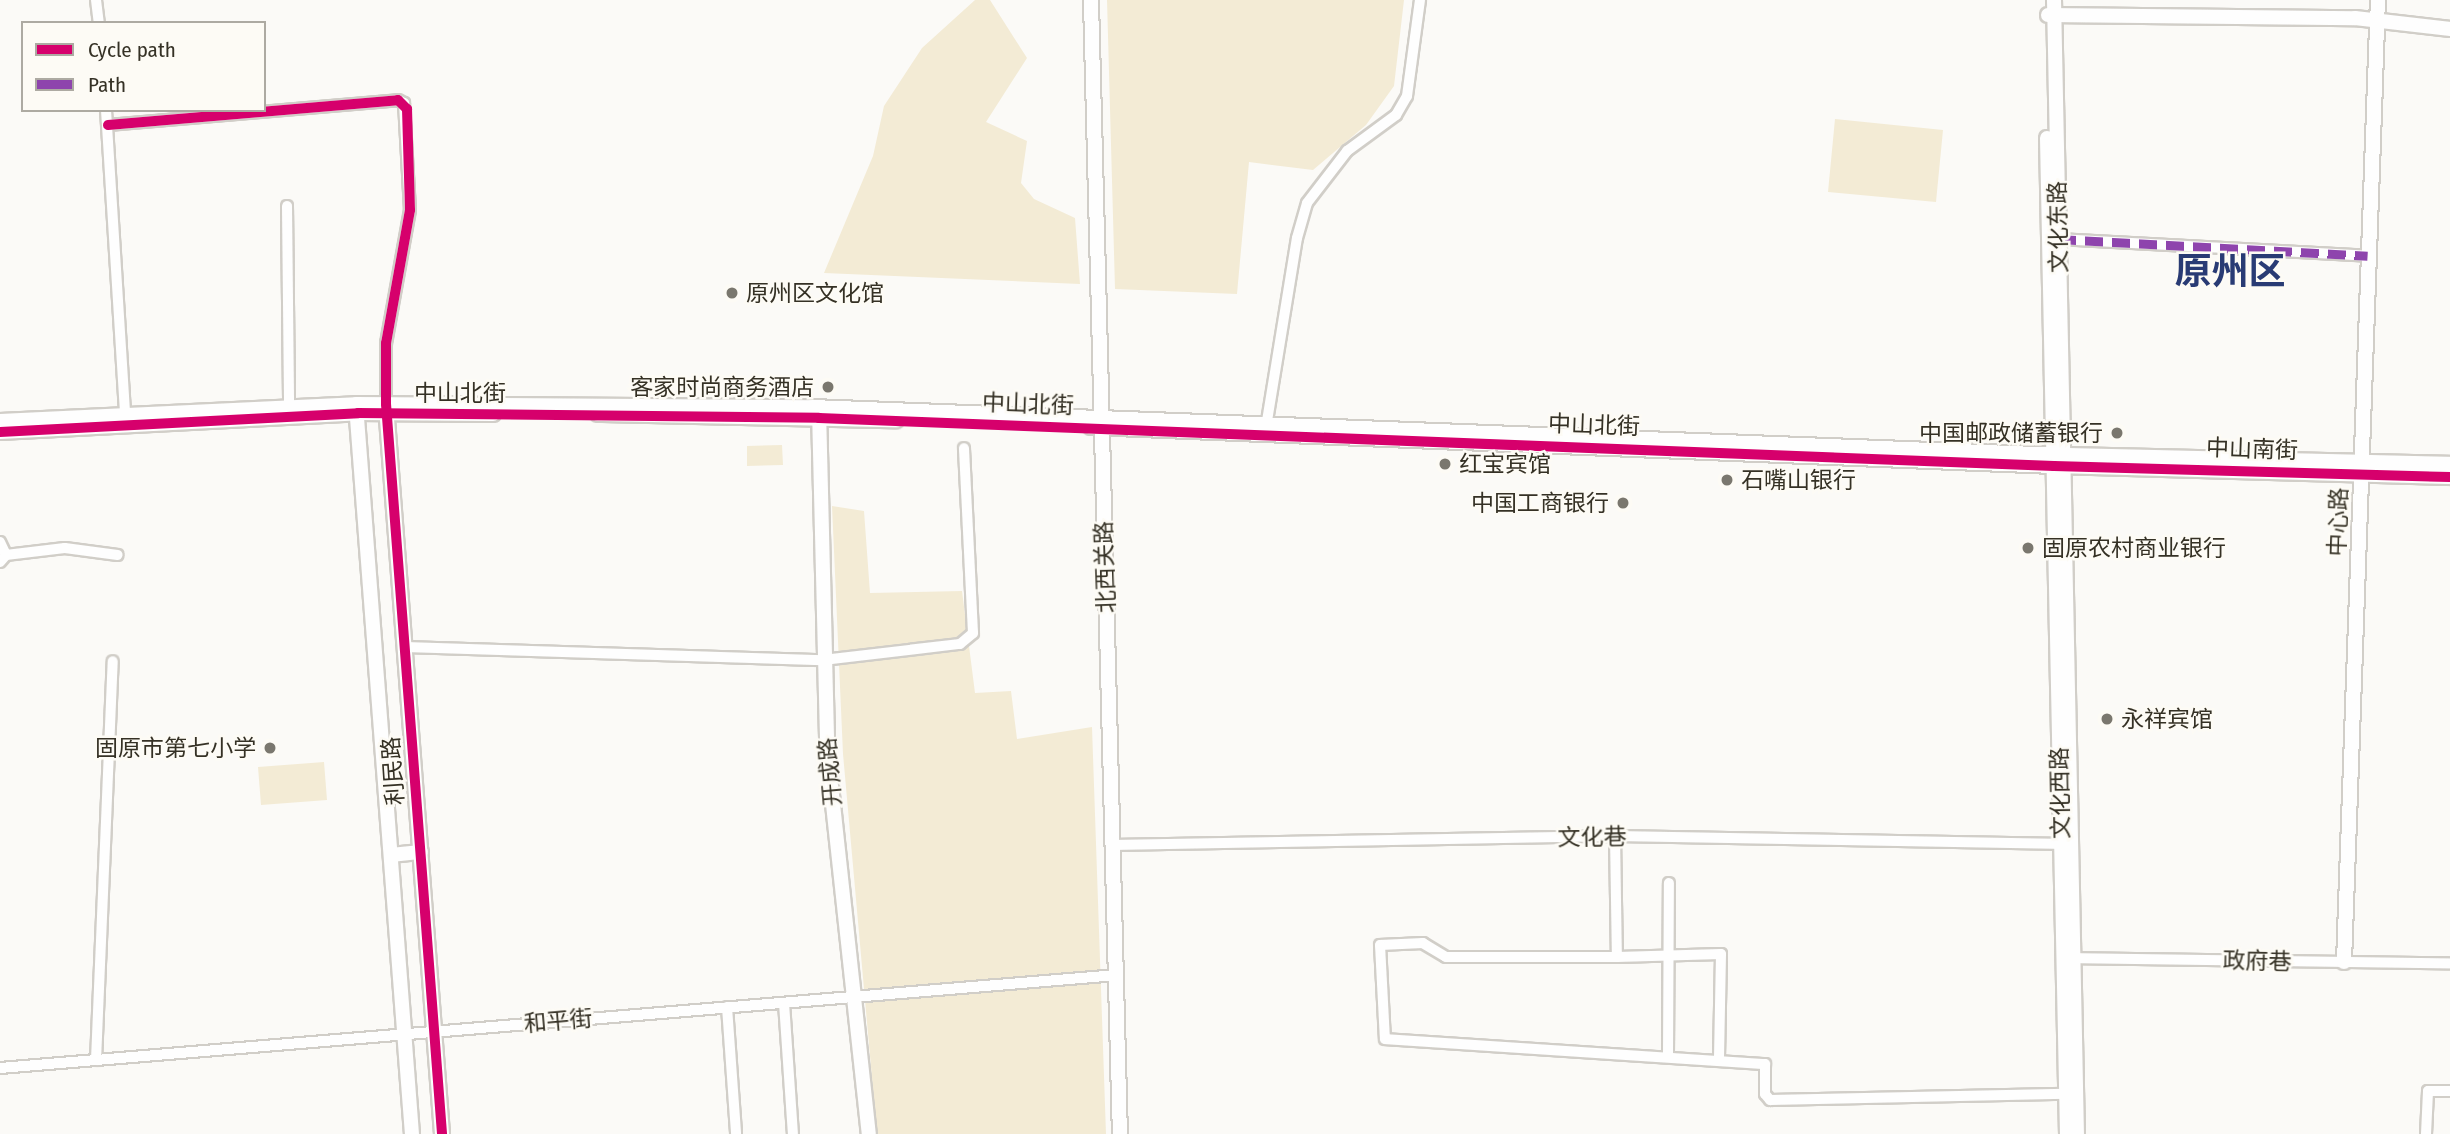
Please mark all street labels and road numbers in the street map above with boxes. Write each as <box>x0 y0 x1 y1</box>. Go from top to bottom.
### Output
street label: 文化东路 <box>2043 181 2073 273</box>
street label: 中山北街 <box>414 379 506 407</box>
street label: 中山北街 <box>982 389 1074 419</box>
street label: 中山北街 <box>1548 410 1640 440</box>
street label: 中山南街 <box>2206 434 2298 464</box>
street label: 中心路 <box>2323 487 2353 557</box>
street label: 北西关路 <box>1090 521 1120 613</box>
street label: 利民路 <box>377 736 409 806</box>
street label: 开成路 <box>813 736 847 808</box>
street label: 文化西路 <box>2045 747 2075 839</box>
street label: 文化巷 <box>1557 823 1627 851</box>
street label: 政府巷 <box>2222 947 2292 975</box>
street label: 和平街 <box>522 1004 594 1038</box>

